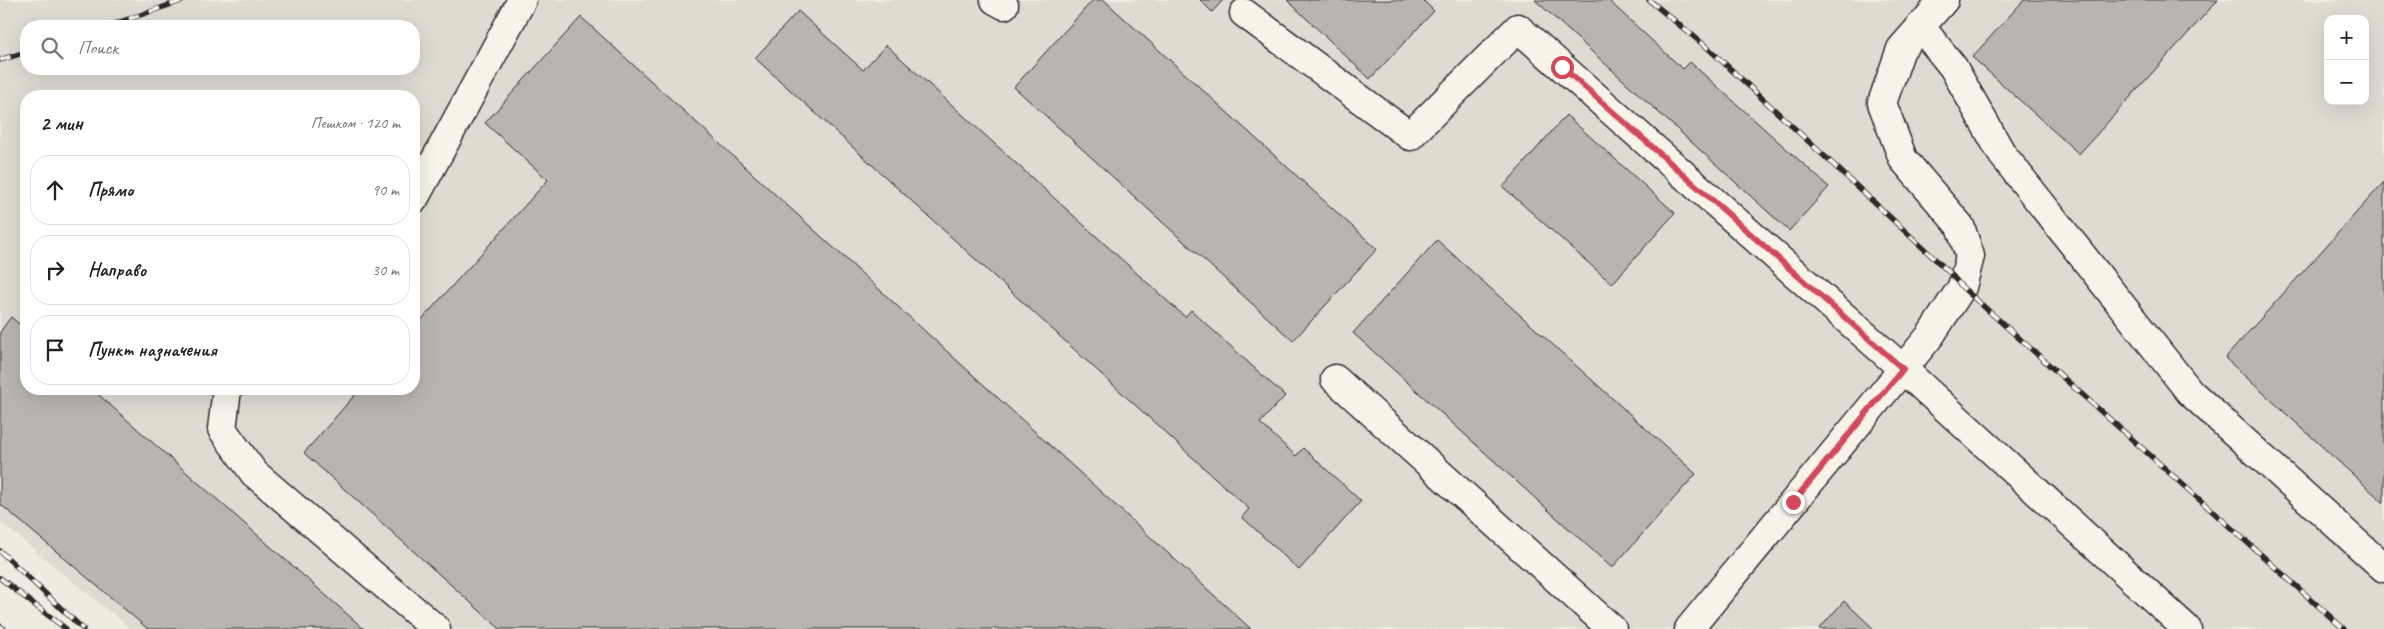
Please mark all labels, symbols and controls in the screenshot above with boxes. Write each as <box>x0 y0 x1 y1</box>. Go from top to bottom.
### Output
map controls <box>2324 15 2369 105</box>
button: + <box>2324 15 2369 60</box>
search box <box>20 20 420 75</box>
icon: search <box>38 34 66 62</box>
text: Поиск <box>78 36 118 60</box>
route start <box>1551 56 1574 79</box>
button: − <box>2324 60 2369 105</box>
text: 2 мин <box>40 110 83 136</box>
text: Пешком · 120 m <box>311 113 400 133</box>
icon: ahead <box>41 176 69 204</box>
text: Прямо <box>88 178 133 202</box>
text: 90 m <box>372 180 399 200</box>
icon: right <box>41 256 69 284</box>
text: Направо <box>88 258 146 282</box>
text: 30 m <box>372 260 399 280</box>
icon: arrive <box>41 336 69 364</box>
text: Пункт назначения <box>88 338 217 362</box>
route end <box>1782 491 1805 514</box>

